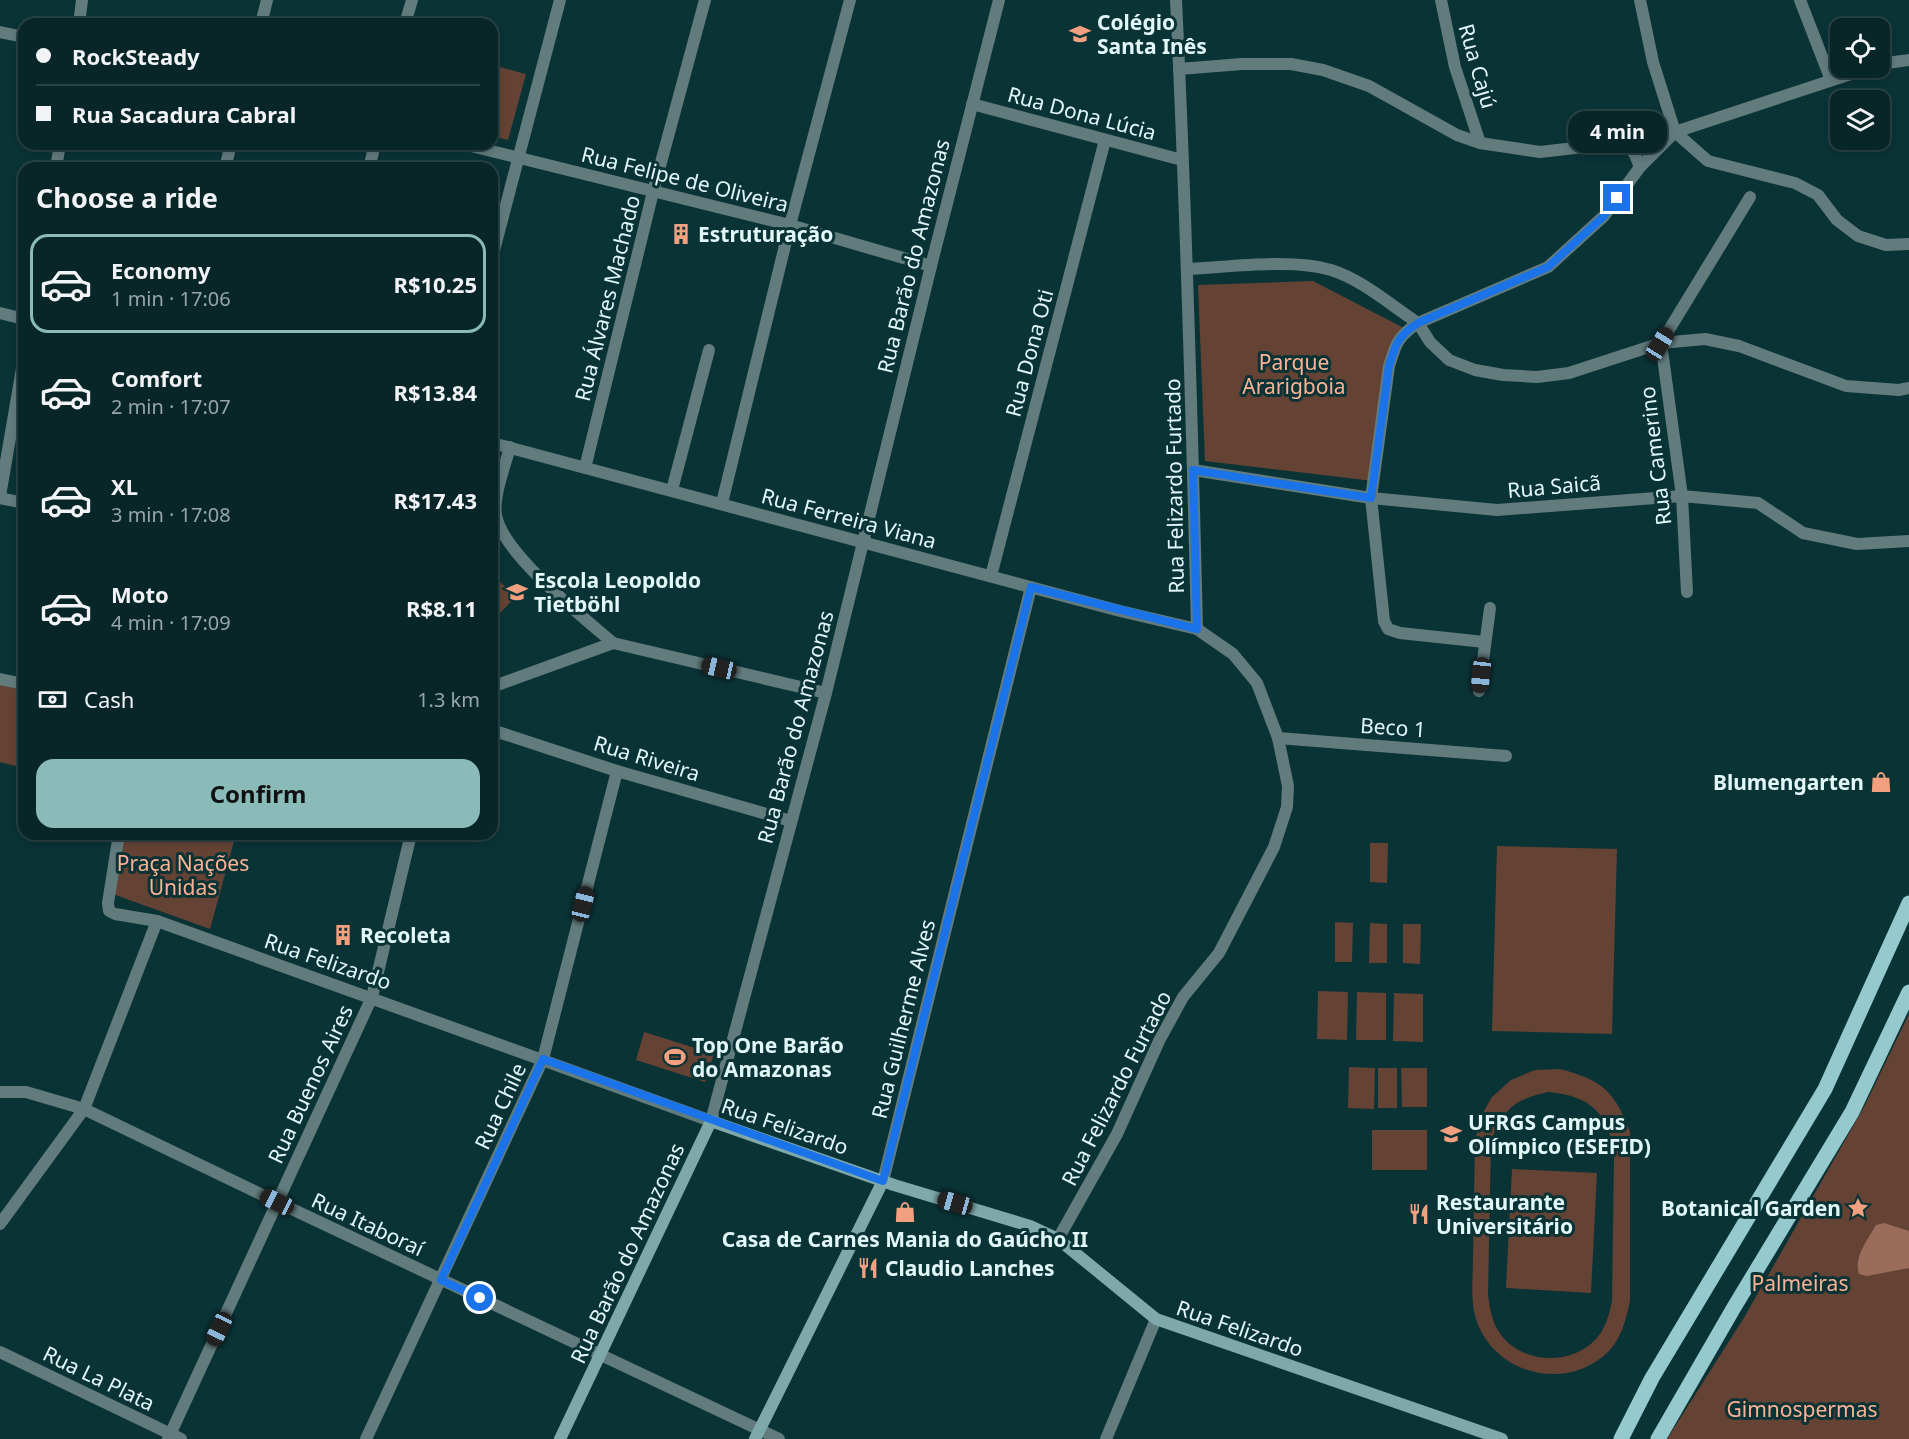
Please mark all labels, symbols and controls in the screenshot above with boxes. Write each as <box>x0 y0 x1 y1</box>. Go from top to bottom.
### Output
place label: Colégio Santa Inês <box>1097 8 1207 60</box>
map controls <box>1830 18 1890 150</box>
button: locate <box>1830 18 1890 78</box>
street label: Rua Cajú <box>1453 20 1503 112</box>
school or university icon: Colégio Santa Inês <box>1068 22 1092 46</box>
text: RockSteady <box>72 41 200 71</box>
street label: Rua Dona Lúcia <box>1005 80 1159 146</box>
button: layers <box>1830 90 1890 150</box>
text: Rua Sacadura Cabral <box>72 99 296 129</box>
callout: 4 min <box>1568 111 1666 153</box>
text: 4 min <box>1590 118 1645 145</box>
street label: Rua Barão do Amazonas <box>870 136 956 376</box>
street label: Rua Felipe de Oliveira <box>579 140 791 218</box>
text: Choose a ride <box>36 179 218 216</box>
route end <box>1603 184 1630 211</box>
street label: Rua Álvares Machado <box>568 192 646 404</box>
place label: Estruturação <box>698 220 833 248</box>
building icon: Estruturação <box>669 222 693 246</box>
text: Economy <box>111 255 210 285</box>
icon: car <box>39 257 93 311</box>
text: R$10.25 <box>393 269 477 299</box>
text: 1 min · 17:06 <box>111 285 231 312</box>
street label: Rua Dona Oti <box>999 286 1059 420</box>
car <box>1643 324 1677 364</box>
park label: Parque Ararigboia <box>1242 348 1346 400</box>
text: Comfort <box>111 363 202 393</box>
icon: car <box>39 365 93 419</box>
text: R$13.84 <box>393 377 477 407</box>
street label: Rua Felizardo Furtado <box>1158 378 1190 594</box>
street label: Rua Camerino <box>1633 385 1677 527</box>
text: 2 min · 17:07 <box>111 393 231 420</box>
street label: Rua Saicã <box>1506 468 1602 504</box>
text: XL <box>111 471 138 501</box>
icon: car <box>39 473 93 527</box>
street label: Rua Ferreira Viana <box>758 481 940 555</box>
text: R$17.43 <box>393 485 477 515</box>
text: 3 min · 17:08 <box>111 501 231 528</box>
place label: Escola Leopoldo Tietböhl <box>534 566 701 618</box>
text: Moto <box>111 579 169 609</box>
school or university icon: Escola Leopoldo Tietböhl <box>505 580 529 604</box>
icon: car <box>39 581 93 635</box>
text: R$8.11 <box>406 593 477 623</box>
street label: Rua Barão do Amazonas <box>750 607 840 847</box>
text: 4 min · 17:09 <box>111 609 231 636</box>
car <box>699 655 739 681</box>
car <box>1470 656 1492 694</box>
icon: cash <box>36 683 69 716</box>
text: Cash <box>84 684 134 714</box>
text: 1.3 km <box>417 686 480 713</box>
street label: Beco 1 <box>1359 711 1427 743</box>
street label: Rua Riveira <box>590 729 704 787</box>
button: Confirm <box>36 759 480 828</box>
place label: Blumengarten <box>1713 768 1864 796</box>
shop icon: Blumengarten <box>1869 770 1893 794</box>
park label: Praça Nações Unidas <box>117 849 249 901</box>
car <box>570 884 596 924</box>
street label: Rua Guilherme Alves <box>865 917 941 1121</box>
place label: Recoleta <box>360 921 451 949</box>
building icon: Recoleta <box>331 923 355 947</box>
street label: Rua Felizardo <box>261 926 395 996</box>
street label: Rua Felizardo Furtado <box>1055 986 1177 1190</box>
street label: Rua Buenos Aires <box>261 1000 359 1168</box>
place label: Top One Barão do Amazonas <box>692 1031 844 1083</box>
sports icon: Top One Barão do Amazonas <box>663 1045 687 1069</box>
street label: Rua Chile <box>468 1058 532 1154</box>
street label: Rua Felizardo <box>718 1091 852 1161</box>
place label: UFRGS Campus Olímpico (ESEFID) <box>1468 1108 1651 1160</box>
school or university icon: UFRGS Campus Olímpico (ESEFID) <box>1439 1122 1463 1146</box>
street label: Rua Barão do Amazonas <box>564 1138 690 1368</box>
car <box>257 1186 297 1218</box>
street label: Rua Itaboraí <box>307 1186 429 1262</box>
place label: Restaurante Universitário <box>1436 1188 1573 1240</box>
car <box>935 1189 975 1217</box>
place label: Botanical Garden <box>1661 1194 1841 1222</box>
place icon: Botanical Garden <box>1846 1196 1870 1220</box>
shop icon: Casa de Carnes Mania do Gaúcho II <box>893 1200 917 1224</box>
restaurant icon: Restaurante Universitário <box>1407 1202 1431 1226</box>
place label: Casa de Carnes Mania do Gaúcho II <box>722 1225 1088 1253</box>
place label: Claudio Lanches <box>885 1254 1055 1282</box>
restaurant icon: Claudio Lanches <box>856 1256 880 1280</box>
park label: Palmeiras <box>1752 1269 1848 1297</box>
route start <box>466 1284 493 1311</box>
street label: Rua Felizardo <box>1173 1293 1307 1363</box>
car <box>203 1309 235 1349</box>
street label: Rua La Plata <box>39 1339 159 1417</box>
park label: Gimnospermas <box>1727 1395 1878 1423</box>

